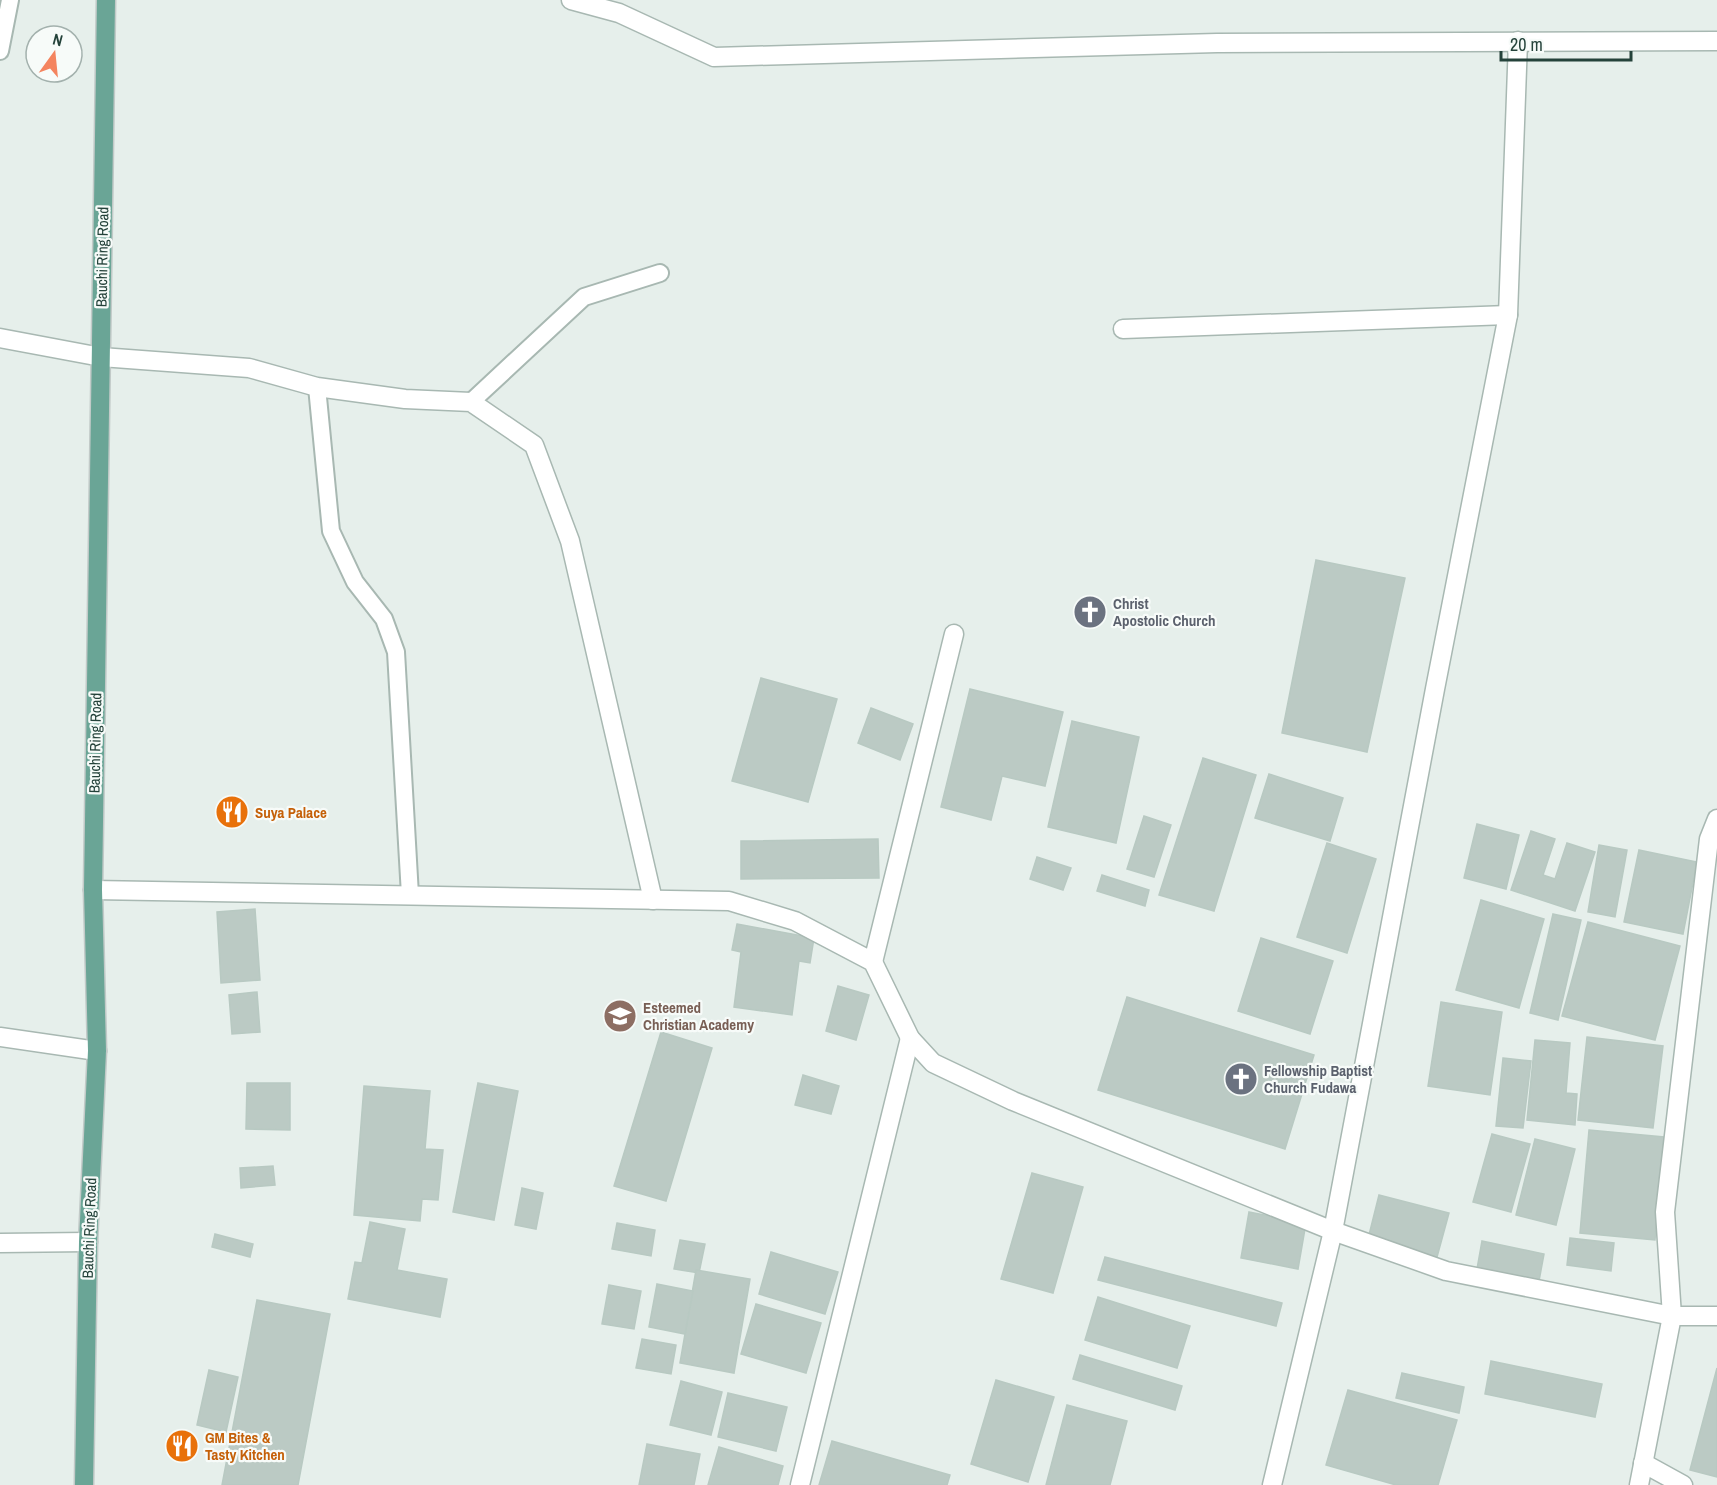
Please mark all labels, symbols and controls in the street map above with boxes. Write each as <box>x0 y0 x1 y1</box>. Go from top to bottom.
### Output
north arrow <box>24 24 84 84</box>
scale bar <box>1501 24 1632 62</box>
text: N <box>50 28 65 51</box>
text: 20 m <box>1510 32 1543 57</box>
street label: Bauchi Ring Road <box>91 207 113 307</box>
place label: Christ Apostolic Church <box>1113 593 1216 631</box>
church icon: Christ Apostolic Church <box>1072 594 1108 630</box>
street label: Bauchi Ring Road <box>84 693 106 793</box>
restaurant icon: Suya Palace <box>214 794 250 830</box>
place label: Suya Palace <box>255 802 327 823</box>
place label: Esteemed Christian Academy <box>643 997 754 1035</box>
school or university icon: Esteemed Christian Academy <box>602 998 638 1034</box>
place label: Fellowship Baptist Church Fudawa <box>1264 1060 1372 1098</box>
church icon: Fellowship Baptist Church Fudawa <box>1223 1061 1259 1097</box>
street label: Bauchi Ring Road <box>77 1177 101 1279</box>
place label: GM Bites & Tasty Kitchen <box>205 1427 285 1465</box>
restaurant icon: GM Bites & Tasty Kitchen <box>164 1428 200 1464</box>

